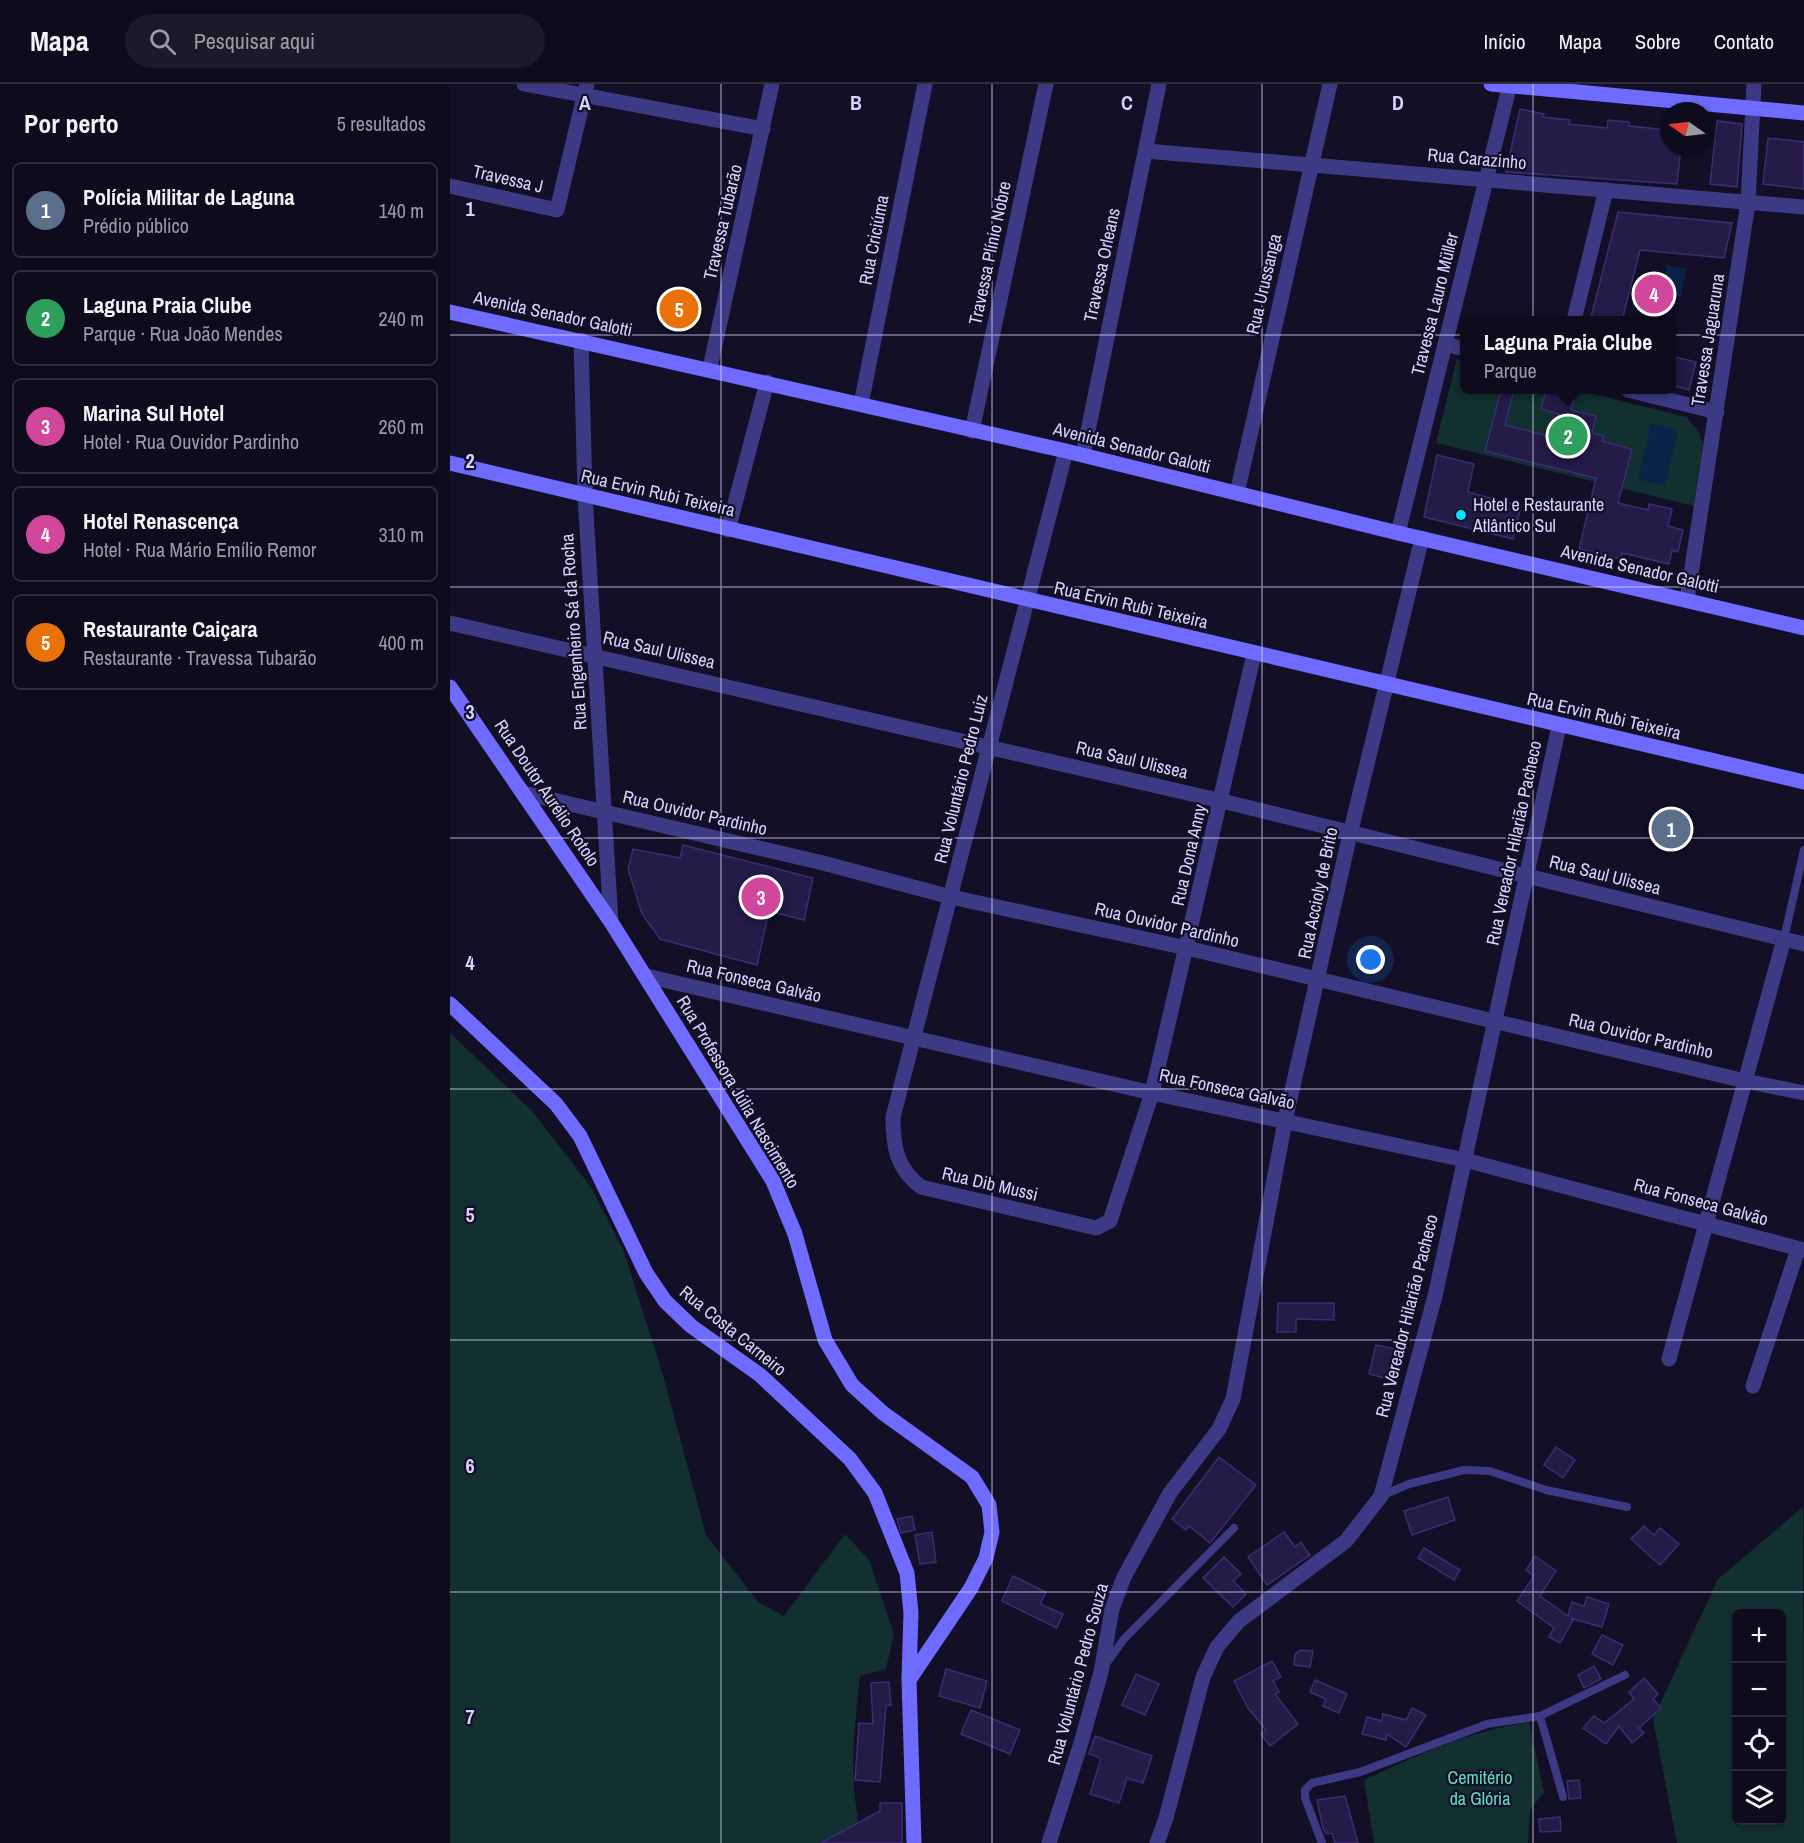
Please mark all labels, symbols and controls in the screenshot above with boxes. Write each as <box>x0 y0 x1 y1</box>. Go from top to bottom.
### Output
search box <box>125 14 545 68</box>
text: Mapa <box>30 22 89 60</box>
icon: search <box>146 25 179 58</box>
text: Pesquisar aqui <box>194 26 315 56</box>
text: Início <box>1484 27 1526 56</box>
text: Mapa <box>1559 27 1602 56</box>
text: Sobre <box>1635 27 1681 56</box>
text: Contato <box>1714 27 1774 56</box>
text: A <box>579 89 591 116</box>
text: B <box>850 89 862 116</box>
text: C <box>1121 89 1133 116</box>
text: D <box>1392 89 1404 116</box>
north arrow <box>1660 102 1714 156</box>
text: Por perto <box>24 106 119 141</box>
text: 5 resultados <box>337 110 426 137</box>
street label: Rua Carazinho <box>1427 142 1528 175</box>
street label: Travessa J <box>470 158 546 199</box>
street label: Travessa Tubarão <box>697 162 748 282</box>
street label: Travessa Plínio Nobre <box>962 179 1017 327</box>
text: Polícia Militar de Laguna <box>83 182 295 212</box>
street label: Rua Criciúma <box>853 193 894 287</box>
text: 1 <box>465 195 475 222</box>
text: 1 <box>41 197 50 224</box>
text: 140 m <box>378 197 424 224</box>
street label: Travessa Orleans <box>1077 206 1126 324</box>
text: Prédio público <box>83 212 189 239</box>
street label: Travessa Lauro Müller <box>1405 230 1464 378</box>
street label: Rua Urussanga <box>1240 231 1287 337</box>
pin: 4 <box>1634 272 1674 316</box>
street label: Travessa Jaguaruna <box>1685 272 1730 408</box>
street label: Avenida Senador Galotti <box>471 284 635 343</box>
pin: 5 <box>660 286 698 332</box>
text: Laguna Praia Clube <box>83 290 251 320</box>
text: 2 <box>41 305 50 332</box>
text: 240 m <box>378 305 424 332</box>
popup <box>1460 316 1676 394</box>
text: Parque · Rua João Mendes <box>83 320 283 347</box>
text: Laguna Praia Clube <box>1484 327 1652 357</box>
text: Parque <box>1484 357 1537 384</box>
text: Marina Sul Hotel <box>83 398 224 428</box>
text: 3 <box>41 413 50 440</box>
text: 260 m <box>378 413 424 440</box>
pin: 2 <box>1548 414 1588 458</box>
street label: Avenida Senador Galotti <box>1050 416 1213 479</box>
text: Hotel · Rua Ouvidor Pardinho <box>83 428 299 455</box>
text: 2 <box>465 447 475 474</box>
street label: Rua Ervin Rubi Teixeira <box>579 463 738 522</box>
place label: Hotel e Restaurante Atlântico Sul <box>1472 492 1604 538</box>
text: Hotel Renascença <box>83 506 238 536</box>
marker: Hotel e Restaurante Atlântico Sul <box>1454 508 1468 522</box>
text: 4 <box>41 521 50 548</box>
text: 310 m <box>378 521 424 548</box>
street label: Rua Engenheiro Sá da Rocha <box>554 533 593 731</box>
text: Hotel · Rua Mário Emílio Remor <box>83 536 316 563</box>
street label: Avenida Senador Galotti <box>1558 538 1722 599</box>
street label: Rua Ervin Rubi Teixeira <box>1052 575 1211 634</box>
text: Restaurante Caiçara <box>83 614 257 644</box>
street label: Rua Saul Ulissea <box>601 625 717 675</box>
text: 5 <box>41 629 50 656</box>
text: 400 m <box>378 629 424 656</box>
text: Restaurante · Travessa Tubarão <box>83 644 317 671</box>
street label: Rua Ervin Rubi Teixeira <box>1525 686 1684 745</box>
street label: Rua Voluntário Pedro Luiz <box>927 692 994 866</box>
text: 3 <box>465 698 475 725</box>
street label: Rua Doutor Aurélio Rotolo <box>489 714 606 871</box>
street label: Rua Saul Ulissea <box>1074 735 1190 785</box>
street label: Rua Vereador Hilarião Pacheco <box>1480 738 1547 947</box>
street label: Rua Ouvidor Pardinho <box>620 784 770 841</box>
street label: Rua Dona Anny <box>1165 801 1212 908</box>
pin: 1 <box>1652 806 1690 852</box>
street label: Rua Accioly de Brito <box>1291 825 1344 961</box>
street label: Rua Saul Ulissea <box>1547 849 1663 900</box>
pin: 3 <box>742 874 780 920</box>
street label: Rua Ouvidor Pardinho <box>1092 896 1242 953</box>
your location <box>1356 945 1385 974</box>
text: 4 <box>465 949 475 976</box>
street label: Rua Fonseca Galvão <box>684 953 824 1008</box>
street label: Rua Professora Júlia Nascimento <box>671 991 806 1193</box>
street label: Rua Ouvidor Pardinho <box>1566 1007 1716 1064</box>
street label: Rua Fonseca Galvão <box>1157 1062 1297 1115</box>
street label: Rua Dib Mussi <box>940 1160 1040 1207</box>
street label: Rua Fonseca Galvão <box>1631 1172 1771 1231</box>
text: 5 <box>465 1201 475 1228</box>
street label: Rua Vereador Hilarião Pacheco <box>1369 1212 1444 1420</box>
street label: Rua Costa Carneiro <box>674 1280 792 1382</box>
text: 6 <box>465 1452 475 1479</box>
street label: Rua Voluntário Pedro Souza <box>1041 1580 1114 1767</box>
map controls <box>1732 1609 1786 1825</box>
button: + <box>1732 1609 1786 1663</box>
button: − <box>1732 1663 1786 1717</box>
text: 7 <box>465 1703 475 1730</box>
button: locate <box>1732 1717 1786 1771</box>
park label: Cemitério da Glória <box>1448 1765 1512 1811</box>
button: layers <box>1732 1771 1786 1825</box>

